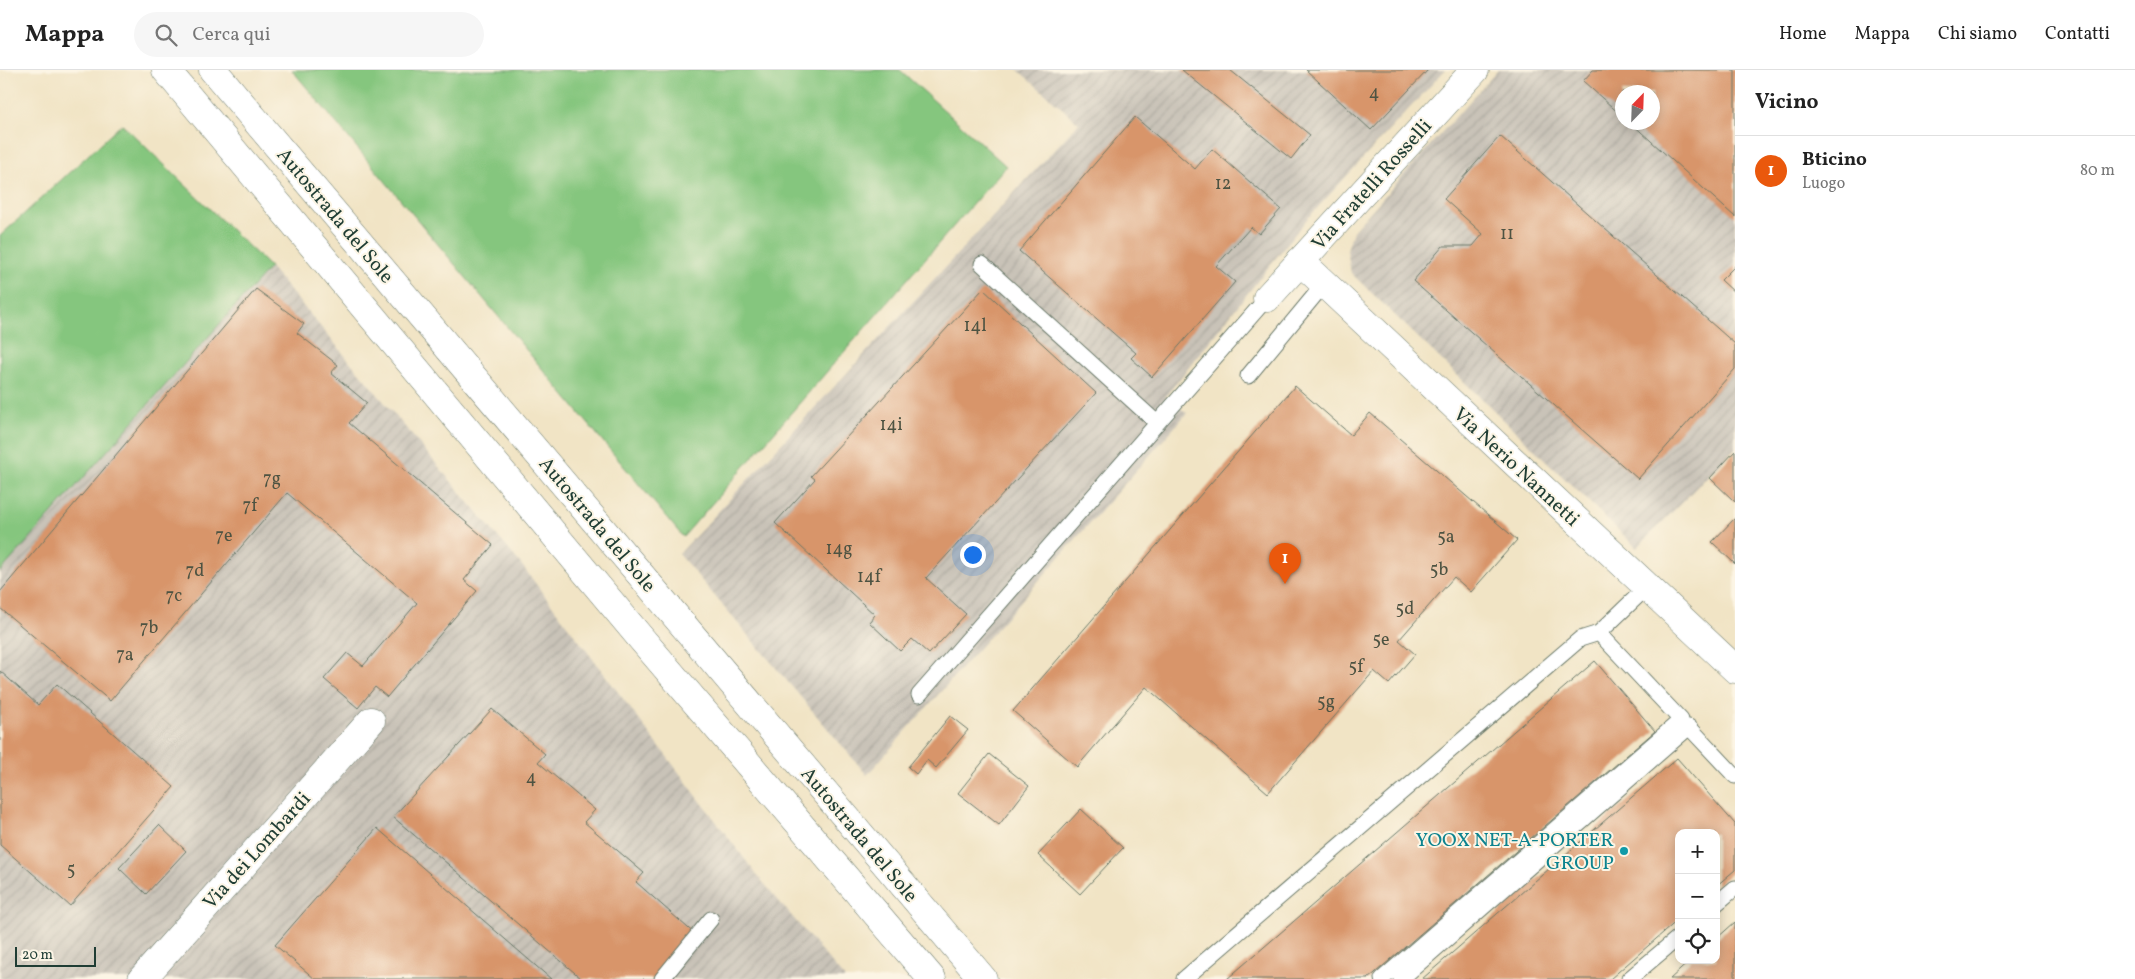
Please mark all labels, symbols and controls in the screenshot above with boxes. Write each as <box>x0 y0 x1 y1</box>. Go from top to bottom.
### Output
search box <box>134 12 484 57</box>
text: Mappa <box>25 18 104 52</box>
icon: search <box>152 21 180 49</box>
text: Cerca qui <box>192 22 270 48</box>
text: Home <box>1779 22 1827 47</box>
text: Mappa <box>1855 22 1910 47</box>
text: Chi siamo <box>1938 22 2017 47</box>
text: Contatti <box>2045 22 2110 47</box>
house number: 4 <box>1369 81 1379 106</box>
north arrow <box>1615 85 1660 130</box>
text: Vicino <box>1755 88 1819 117</box>
street label: Via Fratelli Rosselli <box>1306 113 1439 257</box>
street label: Autostrada del Sole <box>269 142 400 290</box>
text: Bticino <box>1802 147 1867 173</box>
text: 1 <box>1768 160 1774 182</box>
text: 80 m <box>2080 160 2115 182</box>
house number: 12 <box>1215 172 1231 197</box>
text: Luogo <box>1802 173 1845 195</box>
house number: 11 <box>1500 222 1514 247</box>
house number: 14l <box>963 314 987 339</box>
street label: Via Nerio Nannetti <box>1446 401 1585 534</box>
house number: 14i <box>879 413 903 438</box>
street label: Autostrada del Sole <box>531 451 662 599</box>
house number: 7g <box>263 467 281 492</box>
house number: 7f <box>243 494 259 519</box>
house number: 7e <box>215 524 233 549</box>
house number: 5a <box>1437 525 1455 550</box>
house number: 14g <box>826 537 852 562</box>
your location <box>960 542 986 568</box>
pin: 1 <box>1269 543 1301 584</box>
house number: 5b <box>1430 558 1448 583</box>
house number: 7d <box>186 559 204 584</box>
house number: 14f <box>857 565 883 590</box>
house number: 7c <box>166 584 182 609</box>
house number: 5d <box>1396 597 1414 622</box>
house number: 7b <box>140 616 158 641</box>
house number: 5e <box>1372 628 1390 653</box>
house number: 7a <box>116 643 134 668</box>
house number: 5f <box>1349 655 1365 680</box>
house number: 5g <box>1317 690 1335 715</box>
street label: Autostrada del Sole <box>793 761 924 909</box>
house number: 4 <box>526 766 536 791</box>
street label: Via dei Lombardi <box>197 786 318 916</box>
place label: YOOX NET-A-PORTER GROUP <box>1416 827 1614 878</box>
map controls <box>1675 829 1720 964</box>
button: + <box>1675 829 1720 874</box>
marker: YOOX NET-A-PORTER GROUP <box>1618 845 1630 857</box>
house number: 5 <box>67 858 75 883</box>
button: − <box>1675 874 1720 919</box>
button: locate <box>1675 919 1720 964</box>
scale bar <box>15 944 96 967</box>
text: 20 m <box>22 946 53 965</box>

